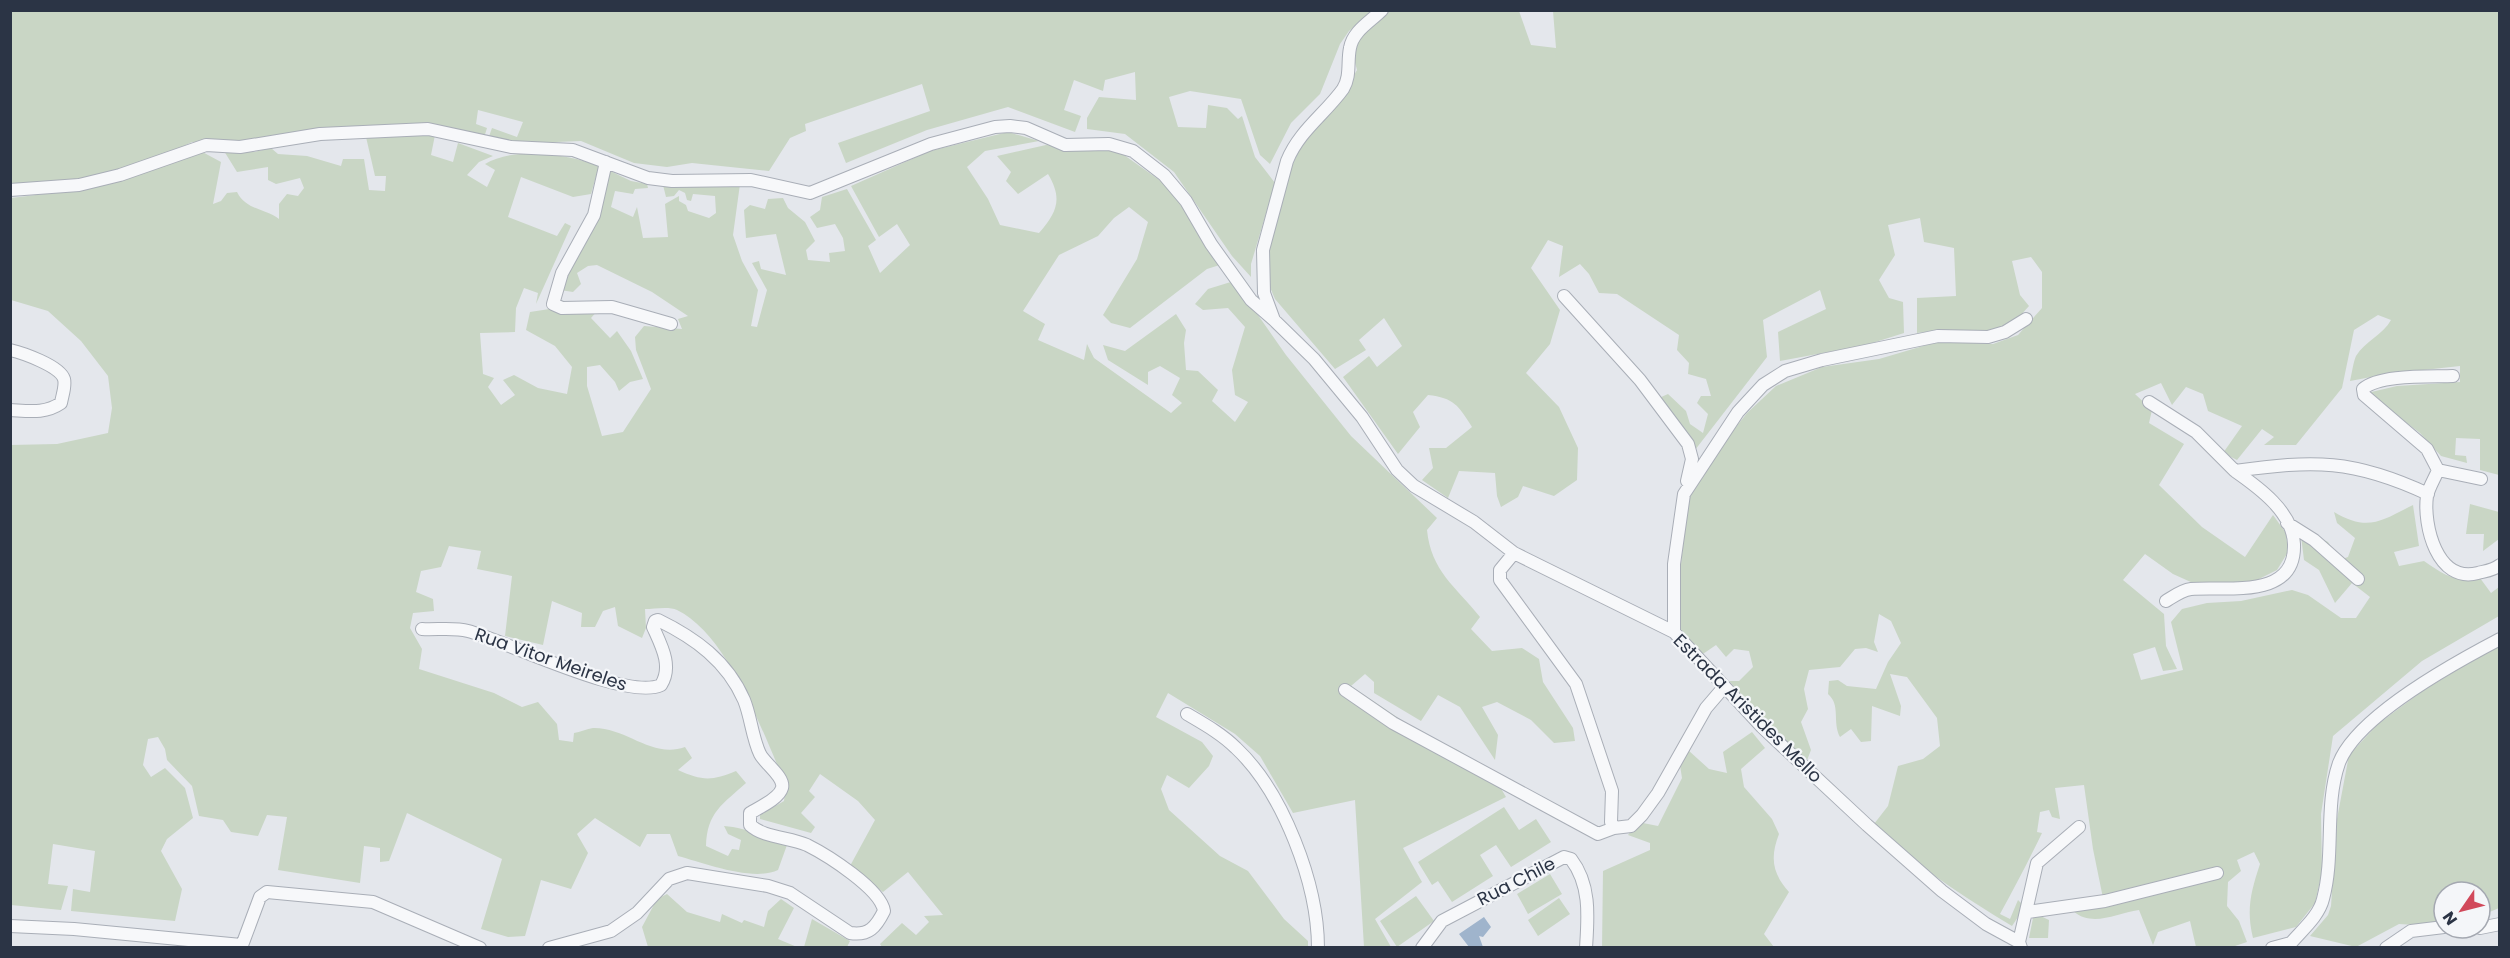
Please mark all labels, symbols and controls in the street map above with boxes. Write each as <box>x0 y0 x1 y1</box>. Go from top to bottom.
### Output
street label: Rua Vitor Meireles <box>471 621 631 697</box>
street label: Estrada Aristides Mello <box>1668 628 1828 788</box>
street label: Rua Chile <box>1473 851 1559 911</box>
north arrow <box>2432 880 2492 940</box>
text: N <box>2437 907 2463 930</box>

